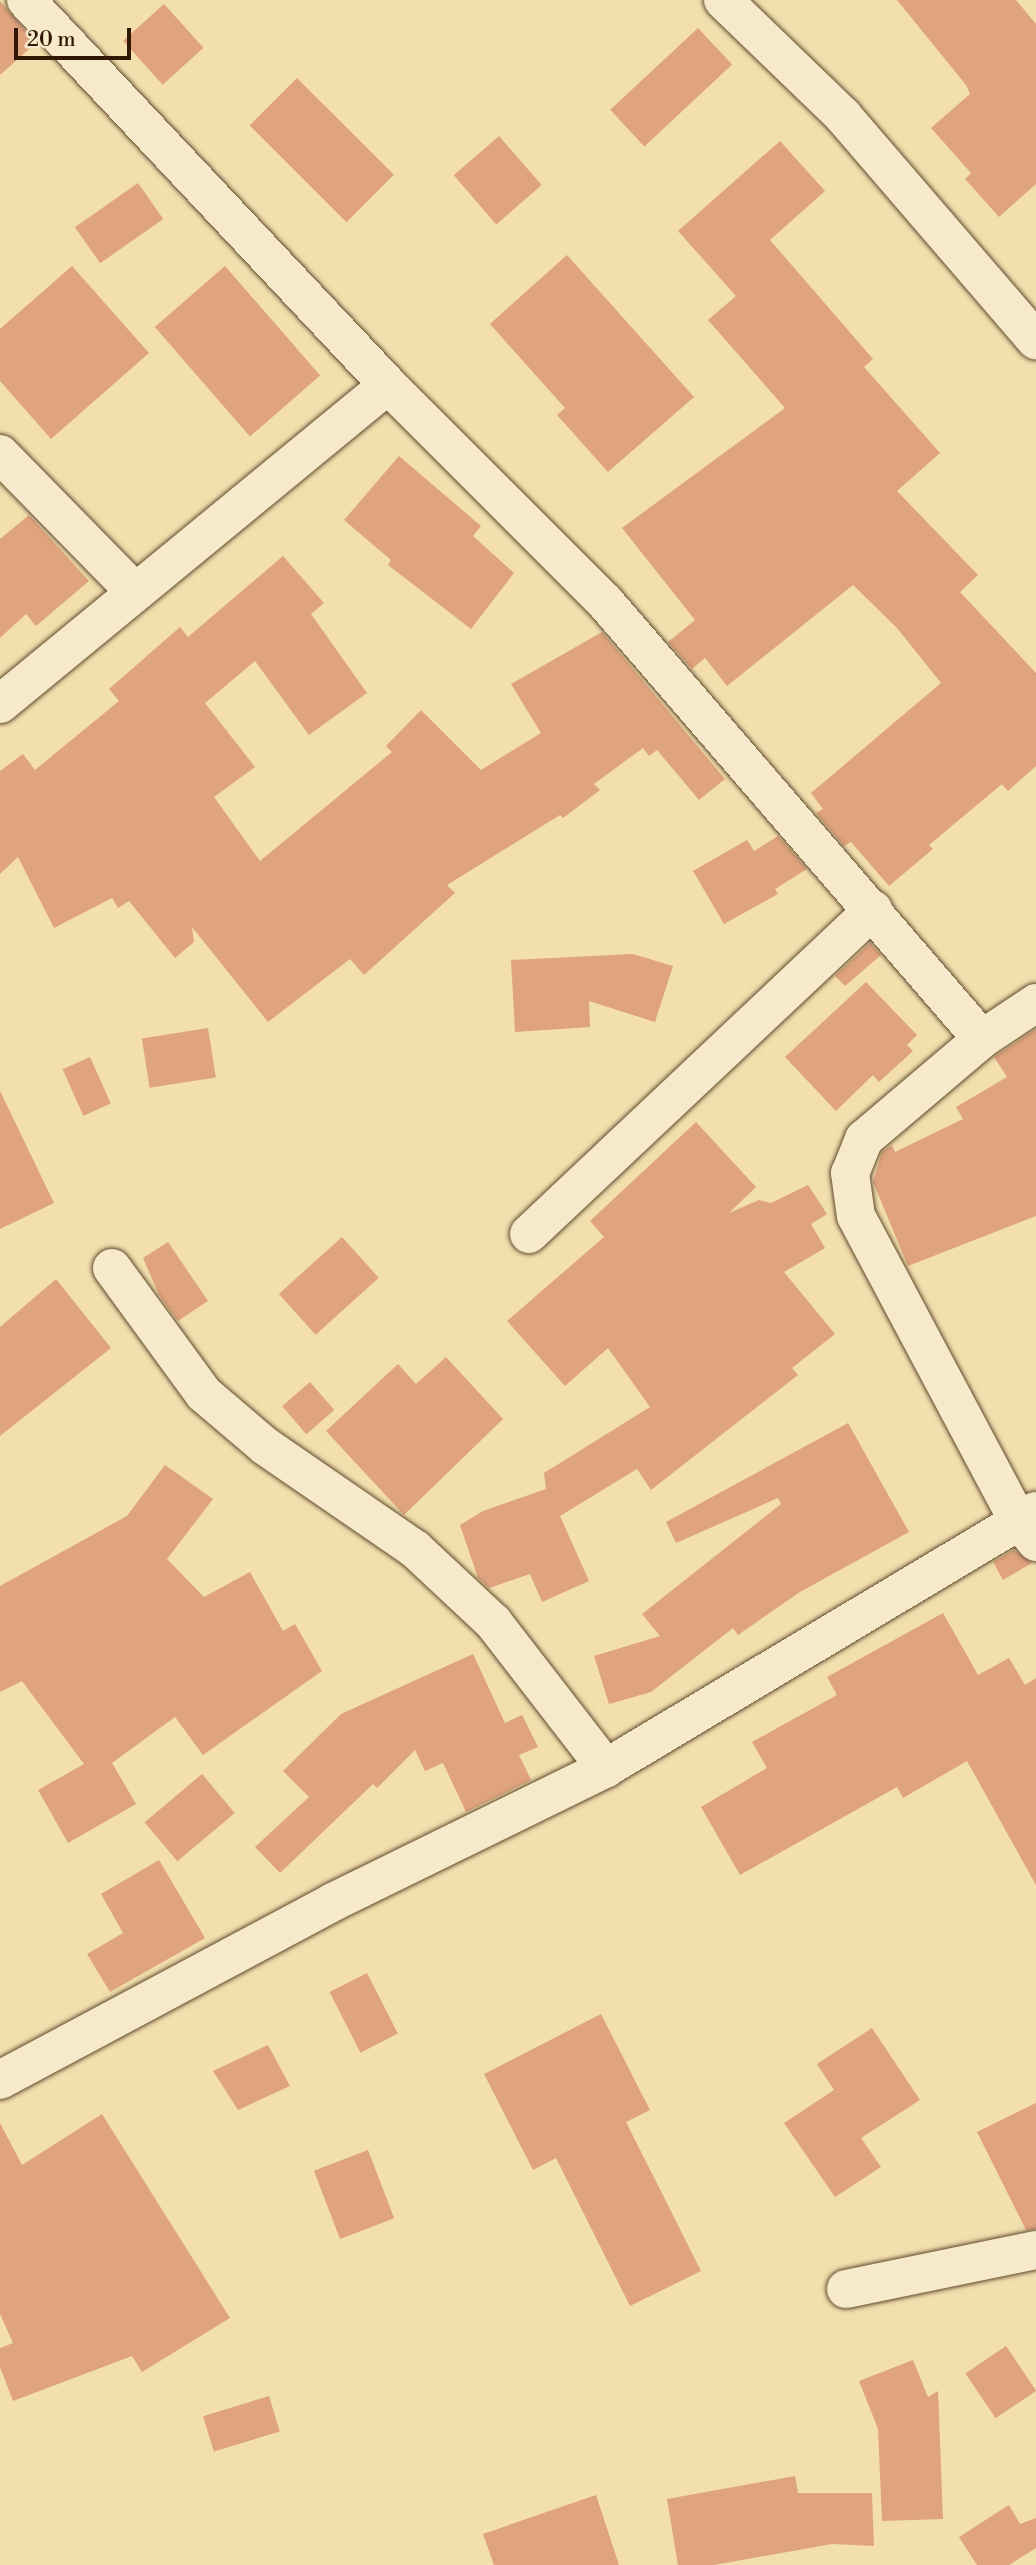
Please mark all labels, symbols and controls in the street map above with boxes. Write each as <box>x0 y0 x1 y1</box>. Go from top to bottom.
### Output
scale bar <box>18 14 135 58</box>
text: 20 m <box>27 27 76 53</box>

